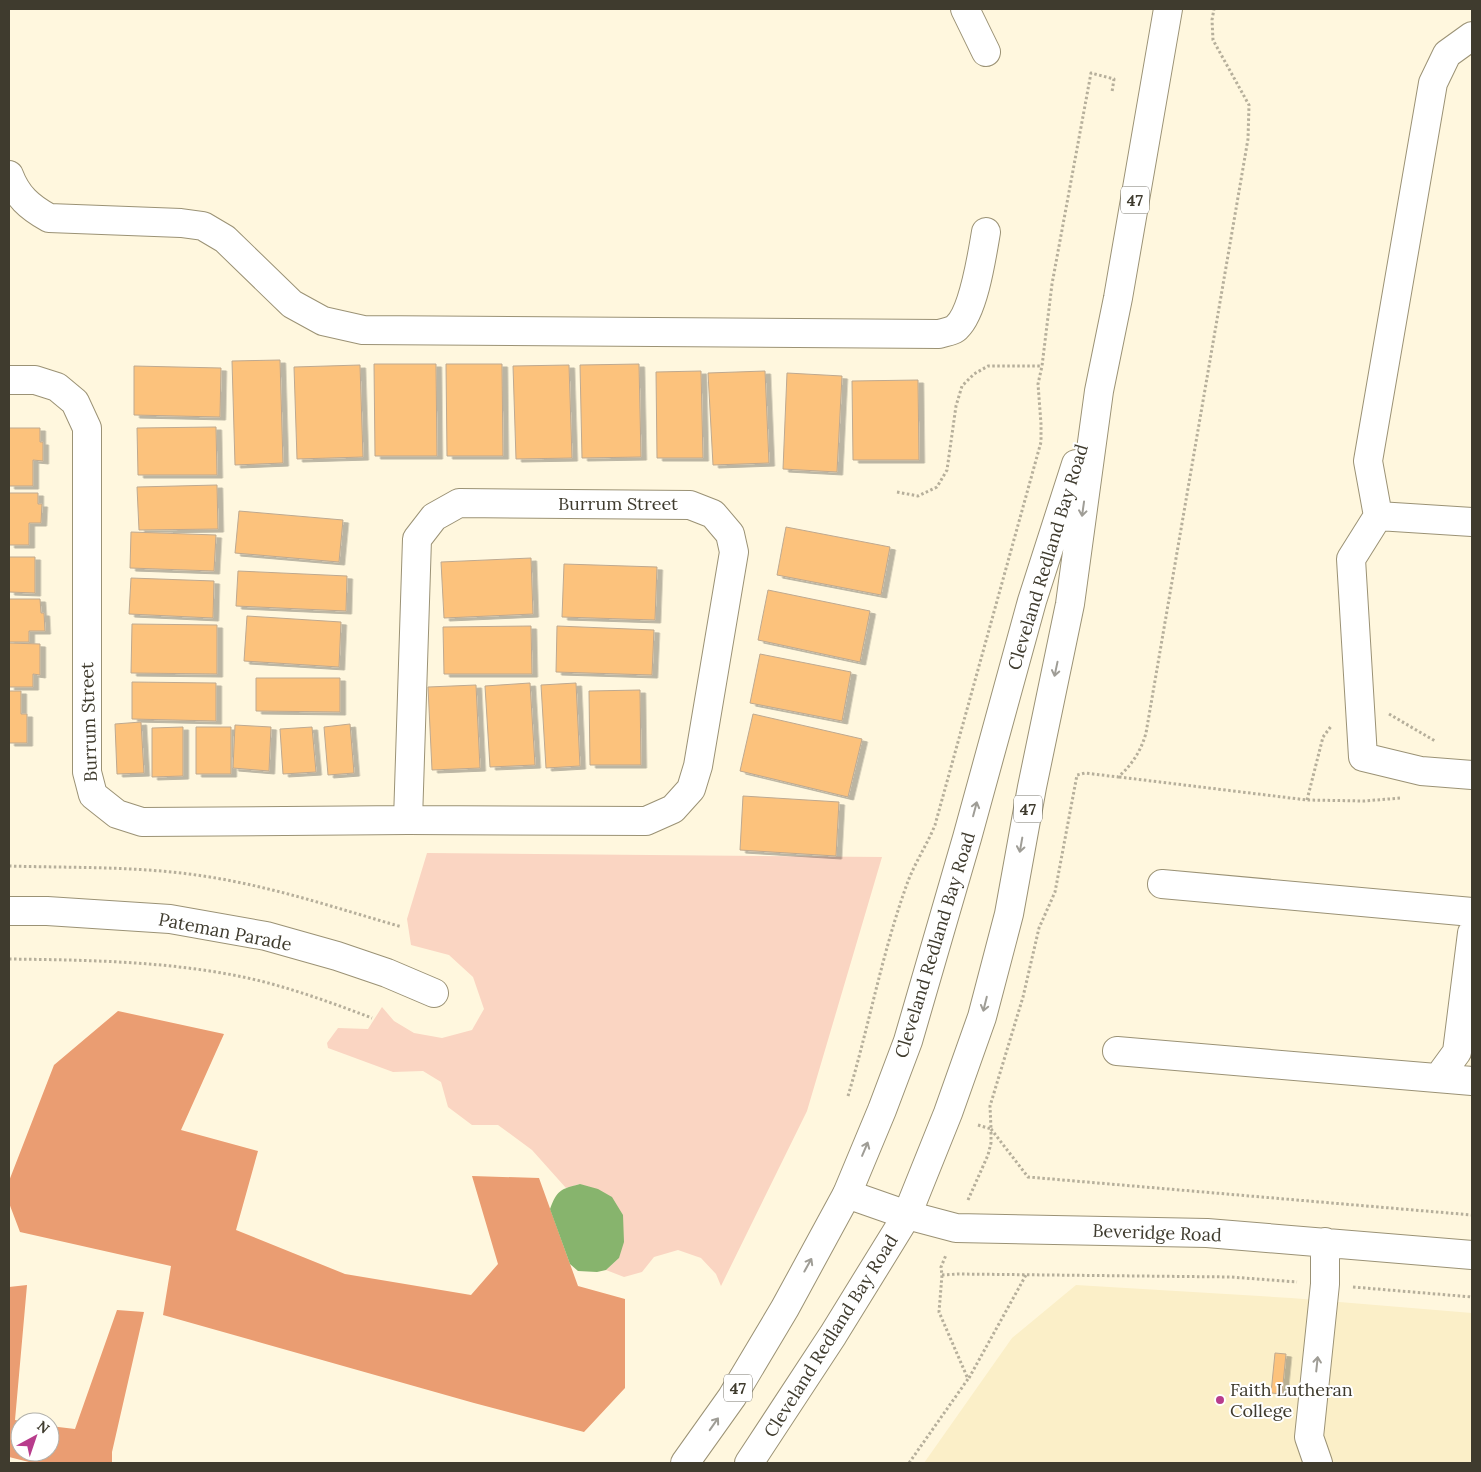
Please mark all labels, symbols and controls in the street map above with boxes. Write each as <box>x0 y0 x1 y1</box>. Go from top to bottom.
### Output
road number: 47 <box>1121 186 1149 214</box>
street label: Cleveland Redland Bay Road <box>1002 441 1093 673</box>
street label: Burrum Street <box>558 492 678 515</box>
one-way arrow <box>1078 500 1088 516</box>
one-way arrow <box>1051 660 1061 676</box>
street label: Burrum Street <box>75 662 102 782</box>
road number: 47 <box>1014 796 1042 822</box>
one-way arrow <box>971 802 980 818</box>
street label: Cleveland Redland Bay Road <box>889 829 980 1061</box>
one-way arrow <box>1016 837 1026 853</box>
street label: Pateman Parade <box>157 907 294 956</box>
one-way arrow <box>980 995 990 1011</box>
one-way arrow <box>861 1142 871 1157</box>
street label: Beveridge Road <box>1092 1219 1222 1246</box>
street label: Cleveland Redland Bay Road <box>759 1230 903 1441</box>
one-way arrow <box>803 1258 813 1273</box>
one-way arrow <box>1312 1356 1321 1372</box>
road number: 47 <box>724 1375 752 1402</box>
place label: Faith Lutheran College <box>1230 1378 1353 1422</box>
marker: Faith Lutheran College <box>1214 1394 1226 1406</box>
north arrow <box>10 1412 60 1462</box>
text: N <box>33 1417 53 1438</box>
one-way arrow <box>709 1417 719 1431</box>

